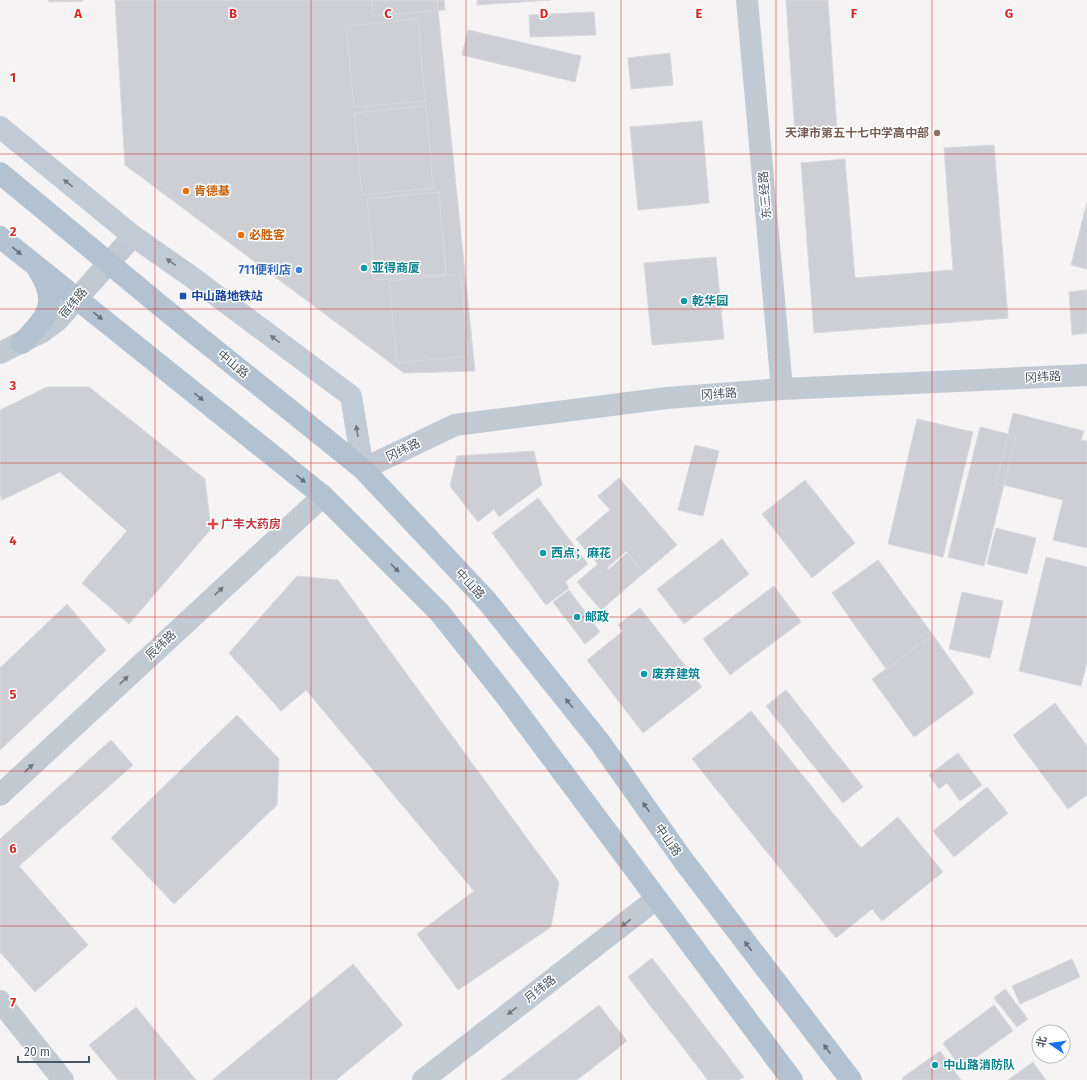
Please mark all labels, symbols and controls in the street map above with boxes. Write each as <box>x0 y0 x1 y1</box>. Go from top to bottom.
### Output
text: A <box>73 6 82 21</box>
text: B <box>229 6 237 21</box>
text: C <box>384 6 392 21</box>
text: D <box>540 6 549 21</box>
text: E <box>696 6 703 21</box>
text: F <box>851 6 858 21</box>
text: G <box>1005 6 1013 21</box>
text: 1 <box>10 70 16 85</box>
place label: 天津市第五十七中学高中部 <box>785 126 929 140</box>
marker: 天津市第五十七中学高中部 <box>932 128 942 138</box>
street label: 东三经路 <box>756 170 774 220</box>
one-way arrow <box>62 178 73 187</box>
place label: 肯德基 <box>194 184 230 198</box>
marker: 肯德基 <box>181 186 191 196</box>
text: 2 <box>10 224 17 239</box>
place label: 必胜客 <box>249 228 285 242</box>
marker: 必胜客 <box>236 230 246 240</box>
one-way arrow <box>12 247 23 256</box>
one-way arrow <box>165 258 176 266</box>
place label: 亚得商厦 <box>372 261 420 275</box>
place label: 711便利店 <box>239 263 291 277</box>
marker: 亚得商厦 <box>359 263 369 273</box>
marker: 711便利店 <box>294 265 304 275</box>
street label: 宿纬路 <box>56 285 90 321</box>
place label: 中山路地铁站 <box>191 289 263 303</box>
marker: 中山路地铁站 <box>178 291 188 301</box>
place label: 乾华园 <box>692 294 728 308</box>
marker: 乾华园 <box>679 296 689 306</box>
one-way arrow <box>92 312 103 321</box>
one-way arrow <box>270 335 281 344</box>
street label: 中山路 <box>215 347 251 381</box>
street label: 冈纬路 <box>1025 369 1061 385</box>
text: 3 <box>9 378 17 393</box>
street label: 冈纬路 <box>701 386 737 402</box>
one-way arrow <box>194 393 205 402</box>
one-way arrow <box>354 425 360 437</box>
street label: 冈纬路 <box>384 436 422 464</box>
one-way arrow <box>295 474 306 483</box>
place label: 广丰大药房 <box>221 517 281 531</box>
marker: 广丰大药房 <box>208 519 218 529</box>
text: 4 <box>9 533 17 548</box>
place label: 西点；麻花 <box>551 546 611 560</box>
marker: 西点；麻花 <box>538 548 548 558</box>
one-way arrow <box>390 563 400 573</box>
street label: 中山路 <box>453 566 487 602</box>
one-way arrow <box>214 587 224 596</box>
place label: 邮政 <box>585 610 609 624</box>
marker: 邮政 <box>572 612 582 622</box>
street label: 辰纬路 <box>143 628 179 662</box>
place label: 废弃建筑 <box>652 667 700 681</box>
marker: 废弃建筑 <box>639 669 649 679</box>
one-way arrow <box>119 675 129 685</box>
text: 5 <box>10 687 17 702</box>
one-way arrow <box>564 697 573 708</box>
one-way arrow <box>24 764 33 773</box>
one-way arrow <box>642 802 650 813</box>
street label: 中山路 <box>652 821 684 859</box>
text: 6 <box>9 841 17 856</box>
one-way arrow <box>620 918 631 927</box>
one-way arrow <box>744 940 752 951</box>
street label: 月纬路 <box>522 972 558 1006</box>
text: 7 <box>10 995 16 1010</box>
one-way arrow <box>506 1007 517 1015</box>
north arrow <box>1031 1024 1071 1064</box>
text: 北 <box>1034 1035 1049 1049</box>
scale bar <box>18 1038 89 1064</box>
one-way arrow <box>823 1044 831 1054</box>
text: 20 m <box>24 1045 50 1059</box>
place label: 中山路消防队 <box>943 1058 1015 1072</box>
marker: 中山路消防队 <box>930 1060 940 1070</box>

